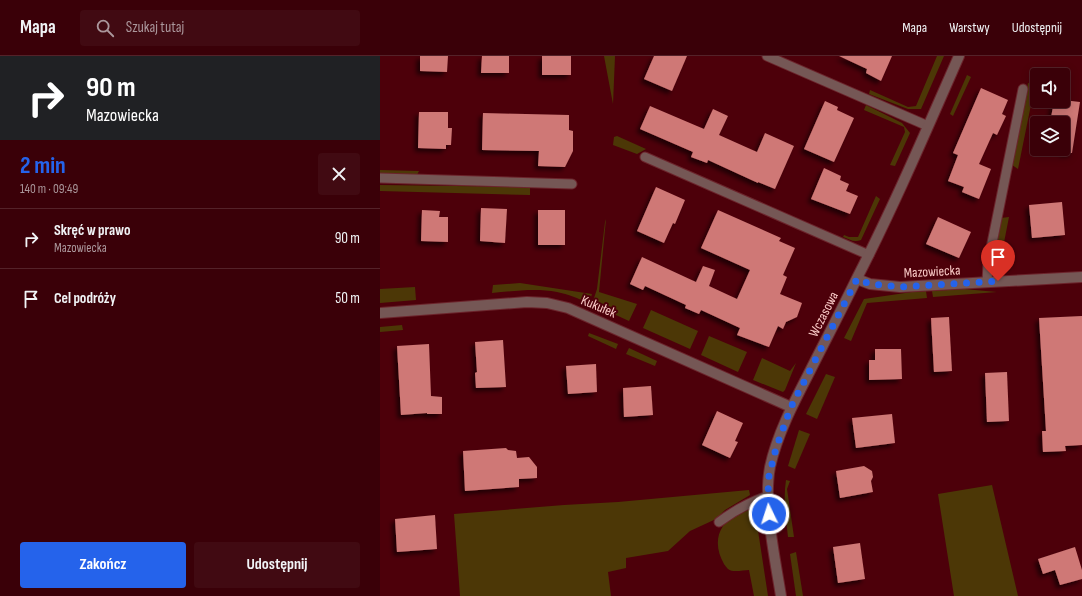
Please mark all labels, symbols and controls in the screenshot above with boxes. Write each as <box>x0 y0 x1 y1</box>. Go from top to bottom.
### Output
search box <box>80 10 360 46</box>
text: Mapa <box>20 16 56 39</box>
icon: search <box>94 17 116 39</box>
text: Szukaj tutaj <box>126 18 184 37</box>
text: Mapa <box>902 19 927 36</box>
text: Warstwy <box>949 19 990 36</box>
text: Udostępnij <box>1012 19 1062 36</box>
map controls <box>1030 68 1070 156</box>
button: sound <box>1030 68 1070 108</box>
text: 90 m <box>86 71 136 104</box>
icon: right <box>20 72 72 124</box>
text: Mazowiecka <box>86 105 159 126</box>
button: layers <box>1030 116 1070 156</box>
text: 2 min <box>20 151 66 180</box>
button: close <box>318 153 360 195</box>
text: 140 m · 09:49 <box>20 181 78 197</box>
text: Skręć w prawo <box>54 221 131 240</box>
icon: right <box>20 228 42 250</box>
text: 90 m <box>335 229 360 248</box>
text: Mazowiecka <box>54 240 107 256</box>
pin <box>981 240 1015 281</box>
icon: arrive <box>987 246 1009 268</box>
street label: Mazowiecka <box>903 262 961 281</box>
icon: arrive <box>20 288 42 310</box>
text: Cel podróży <box>54 289 116 308</box>
text: 50 m <box>335 289 360 308</box>
street label: Wczasowa <box>805 289 842 340</box>
street label: Kukułek <box>579 291 620 322</box>
position arrow <box>748 493 790 535</box>
button: Zakończ <box>20 542 186 588</box>
button: Udostępnij <box>194 542 360 588</box>

